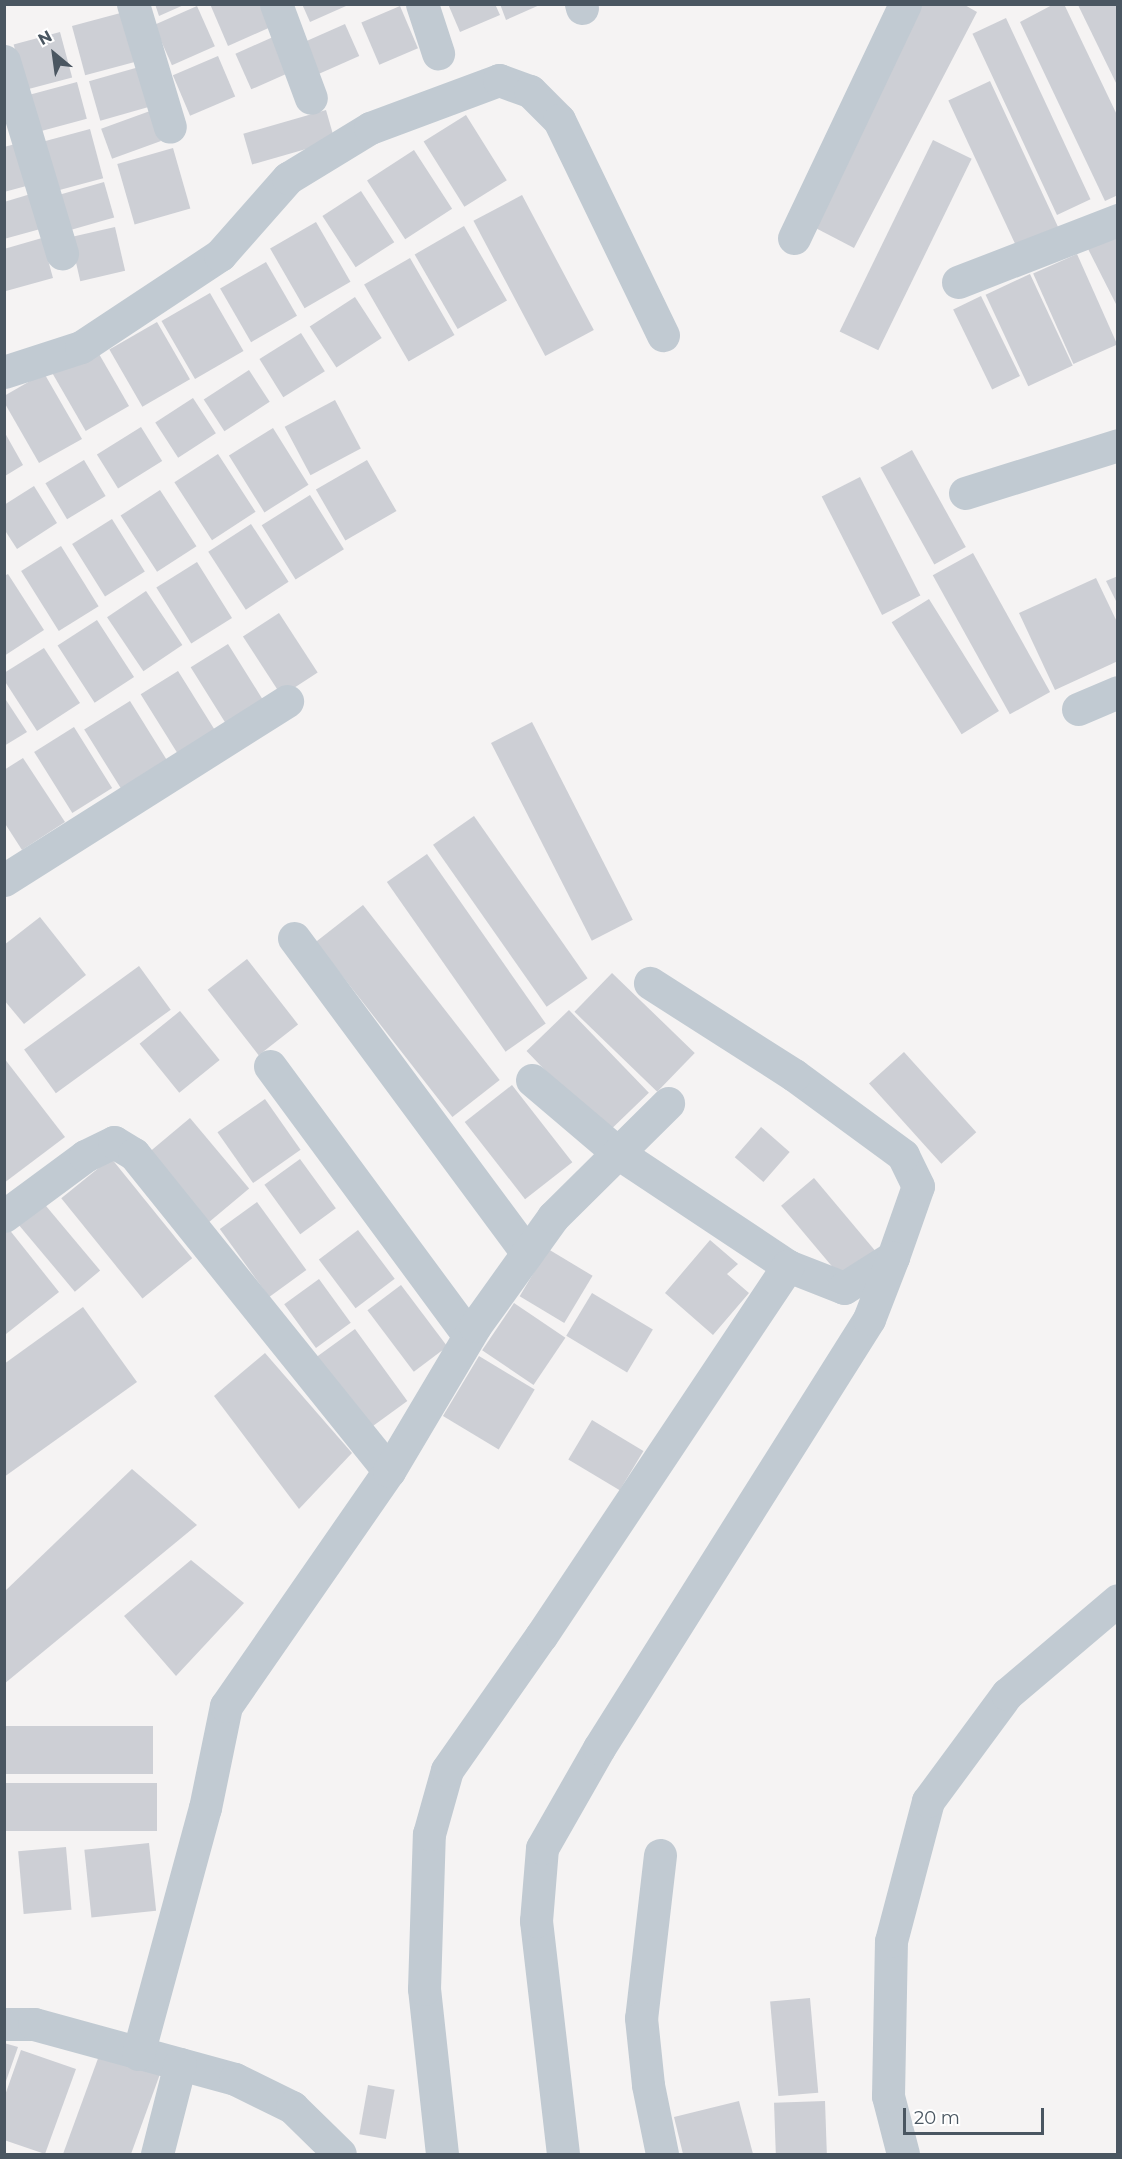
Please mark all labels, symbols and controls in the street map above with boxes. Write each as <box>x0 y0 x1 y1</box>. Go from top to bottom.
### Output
north arrow <box>24 24 84 84</box>
text: N <box>35 26 55 49</box>
scale bar <box>906 2096 1047 2134</box>
text: 20 m <box>914 2107 960 2129</box>

